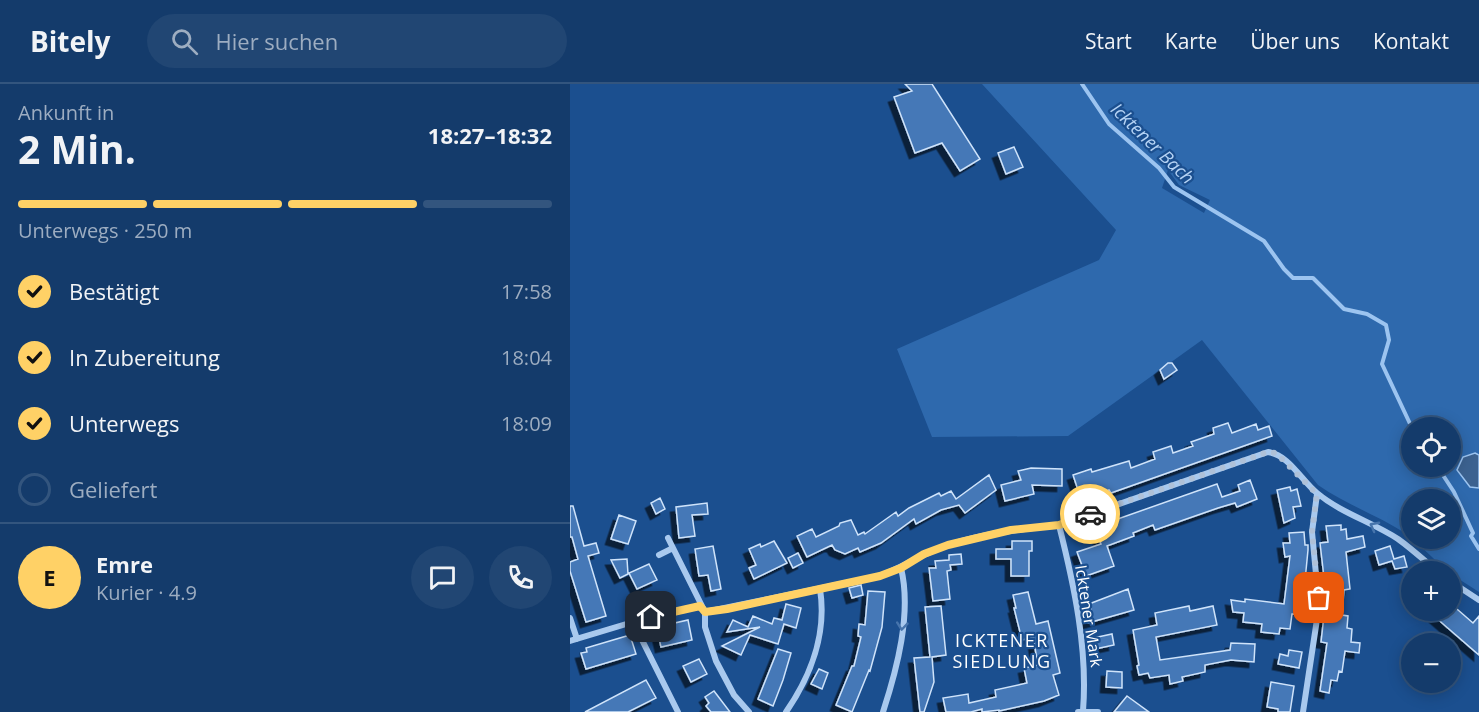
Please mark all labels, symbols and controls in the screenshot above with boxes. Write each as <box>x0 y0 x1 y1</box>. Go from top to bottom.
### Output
search box <box>147 14 567 68</box>
text: Bitely <box>30 22 111 60</box>
icon: search <box>168 25 201 58</box>
text: Hier suchen <box>216 26 338 56</box>
text: Start <box>1085 27 1132 55</box>
text: Karte <box>1165 27 1217 55</box>
text: Über uns <box>1250 27 1340 55</box>
text: Kontakt <box>1373 27 1449 55</box>
water label: Icktener Bach <box>1106 97 1200 189</box>
text: Ankunft in <box>18 99 114 126</box>
text: 18:27–18:32 <box>428 120 552 150</box>
text: 2 Min. <box>18 122 136 175</box>
text: Unterwegs · 250 m <box>18 217 192 244</box>
icon: check <box>18 275 51 308</box>
text: Bestätigt <box>69 276 159 306</box>
text: 17:58 <box>501 278 552 305</box>
icon: check <box>18 341 51 374</box>
text: In Zubereitung <box>69 342 220 372</box>
text: 18:04 <box>501 344 552 371</box>
icon: check <box>18 407 51 440</box>
text: Unterwegs <box>69 408 180 438</box>
text: 18:09 <box>501 410 552 437</box>
map controls <box>1401 417 1461 693</box>
button: locate <box>1401 417 1461 477</box>
text: Geliefert <box>69 474 157 504</box>
courier <box>1060 484 1120 544</box>
button: layers <box>1401 489 1461 549</box>
icon: car <box>1074 498 1107 531</box>
one-way arrow <box>1369 522 1380 533</box>
button: chat <box>411 546 474 609</box>
button: phone <box>489 546 552 609</box>
text: Emre <box>96 549 153 579</box>
button: + <box>1401 561 1461 621</box>
text: E <box>43 562 56 592</box>
street label: Icktener Mark <box>1070 563 1108 669</box>
pin <box>1293 572 1344 623</box>
text: Kurier · 4.9 <box>96 579 197 606</box>
icon: bag <box>1302 581 1335 614</box>
pin <box>625 591 676 642</box>
icon: home <box>634 600 667 633</box>
one-way arrow <box>896 621 909 630</box>
district label: ICKTENER SIEDLUNG <box>952 628 1052 673</box>
button: − <box>1401 633 1461 693</box>

